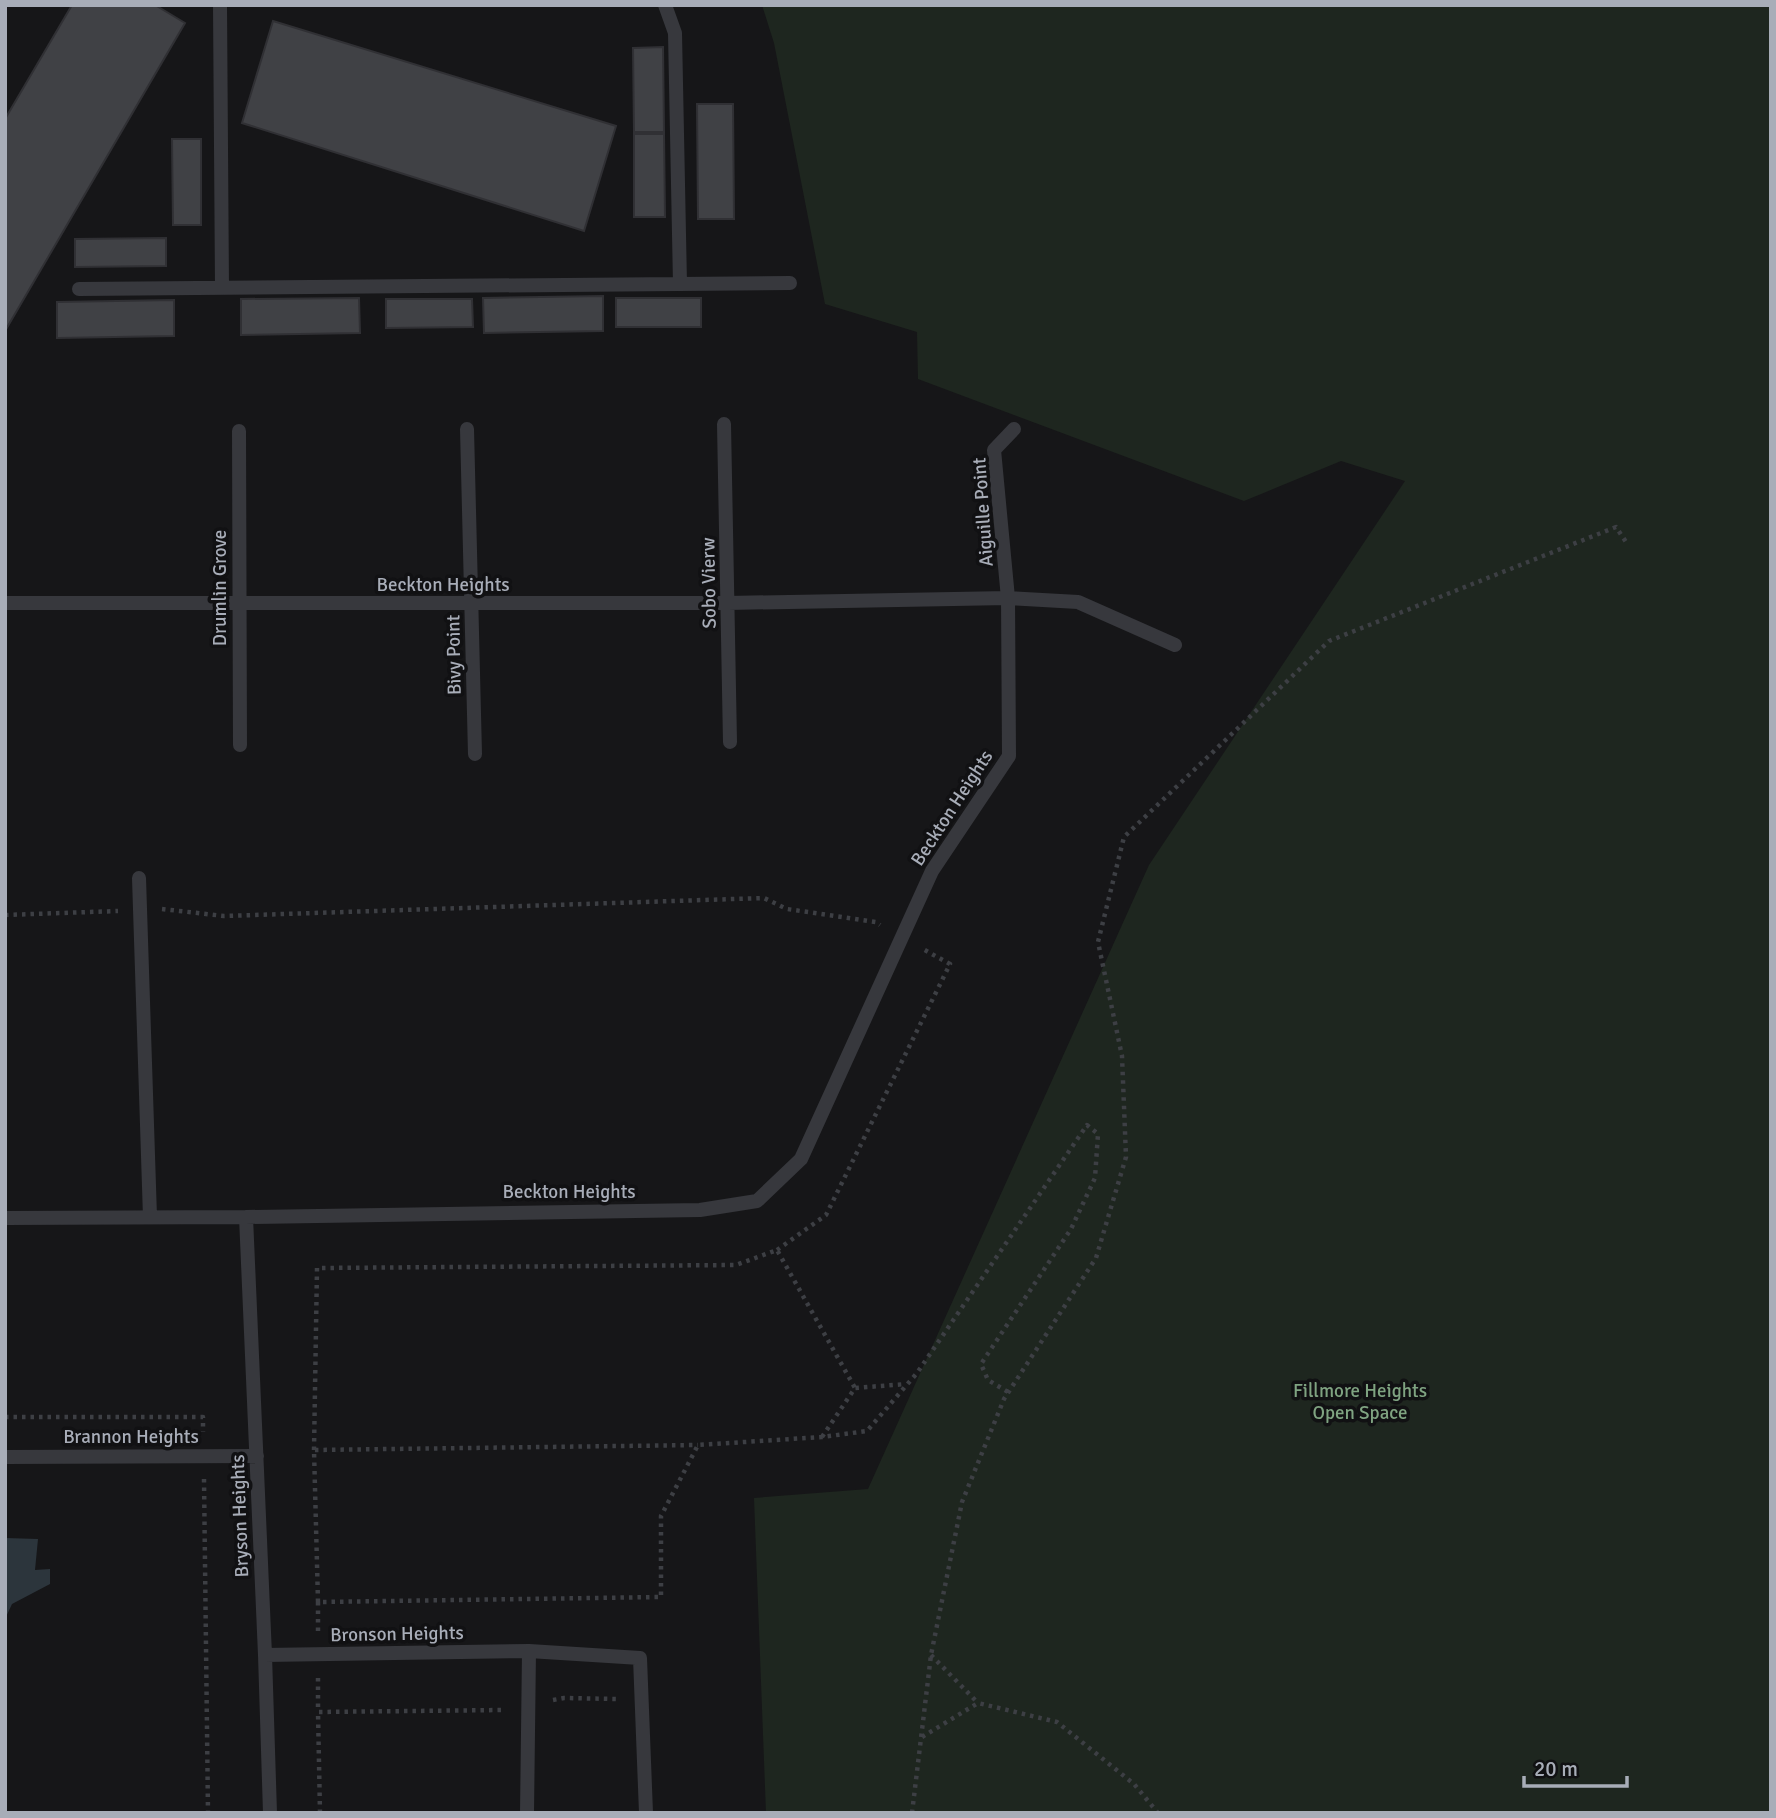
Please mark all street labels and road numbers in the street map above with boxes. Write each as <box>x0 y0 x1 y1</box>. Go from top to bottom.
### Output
street label: Aiguille Point <box>967 456 999 567</box>
street label: Drumlin Grove <box>208 530 232 646</box>
street label: Sobo Vierw <box>696 537 722 629</box>
street label: Beckton Heights <box>376 573 510 597</box>
street label: Bivy Point <box>441 614 467 695</box>
street label: Beckton Heights <box>906 746 998 870</box>
street label: Beckton Heights <box>502 1180 636 1204</box>
street label: Brannon Heights <box>63 1425 199 1449</box>
street label: Bryson Heights <box>226 1454 254 1578</box>
street label: Bronson Heights <box>330 1621 464 1647</box>

